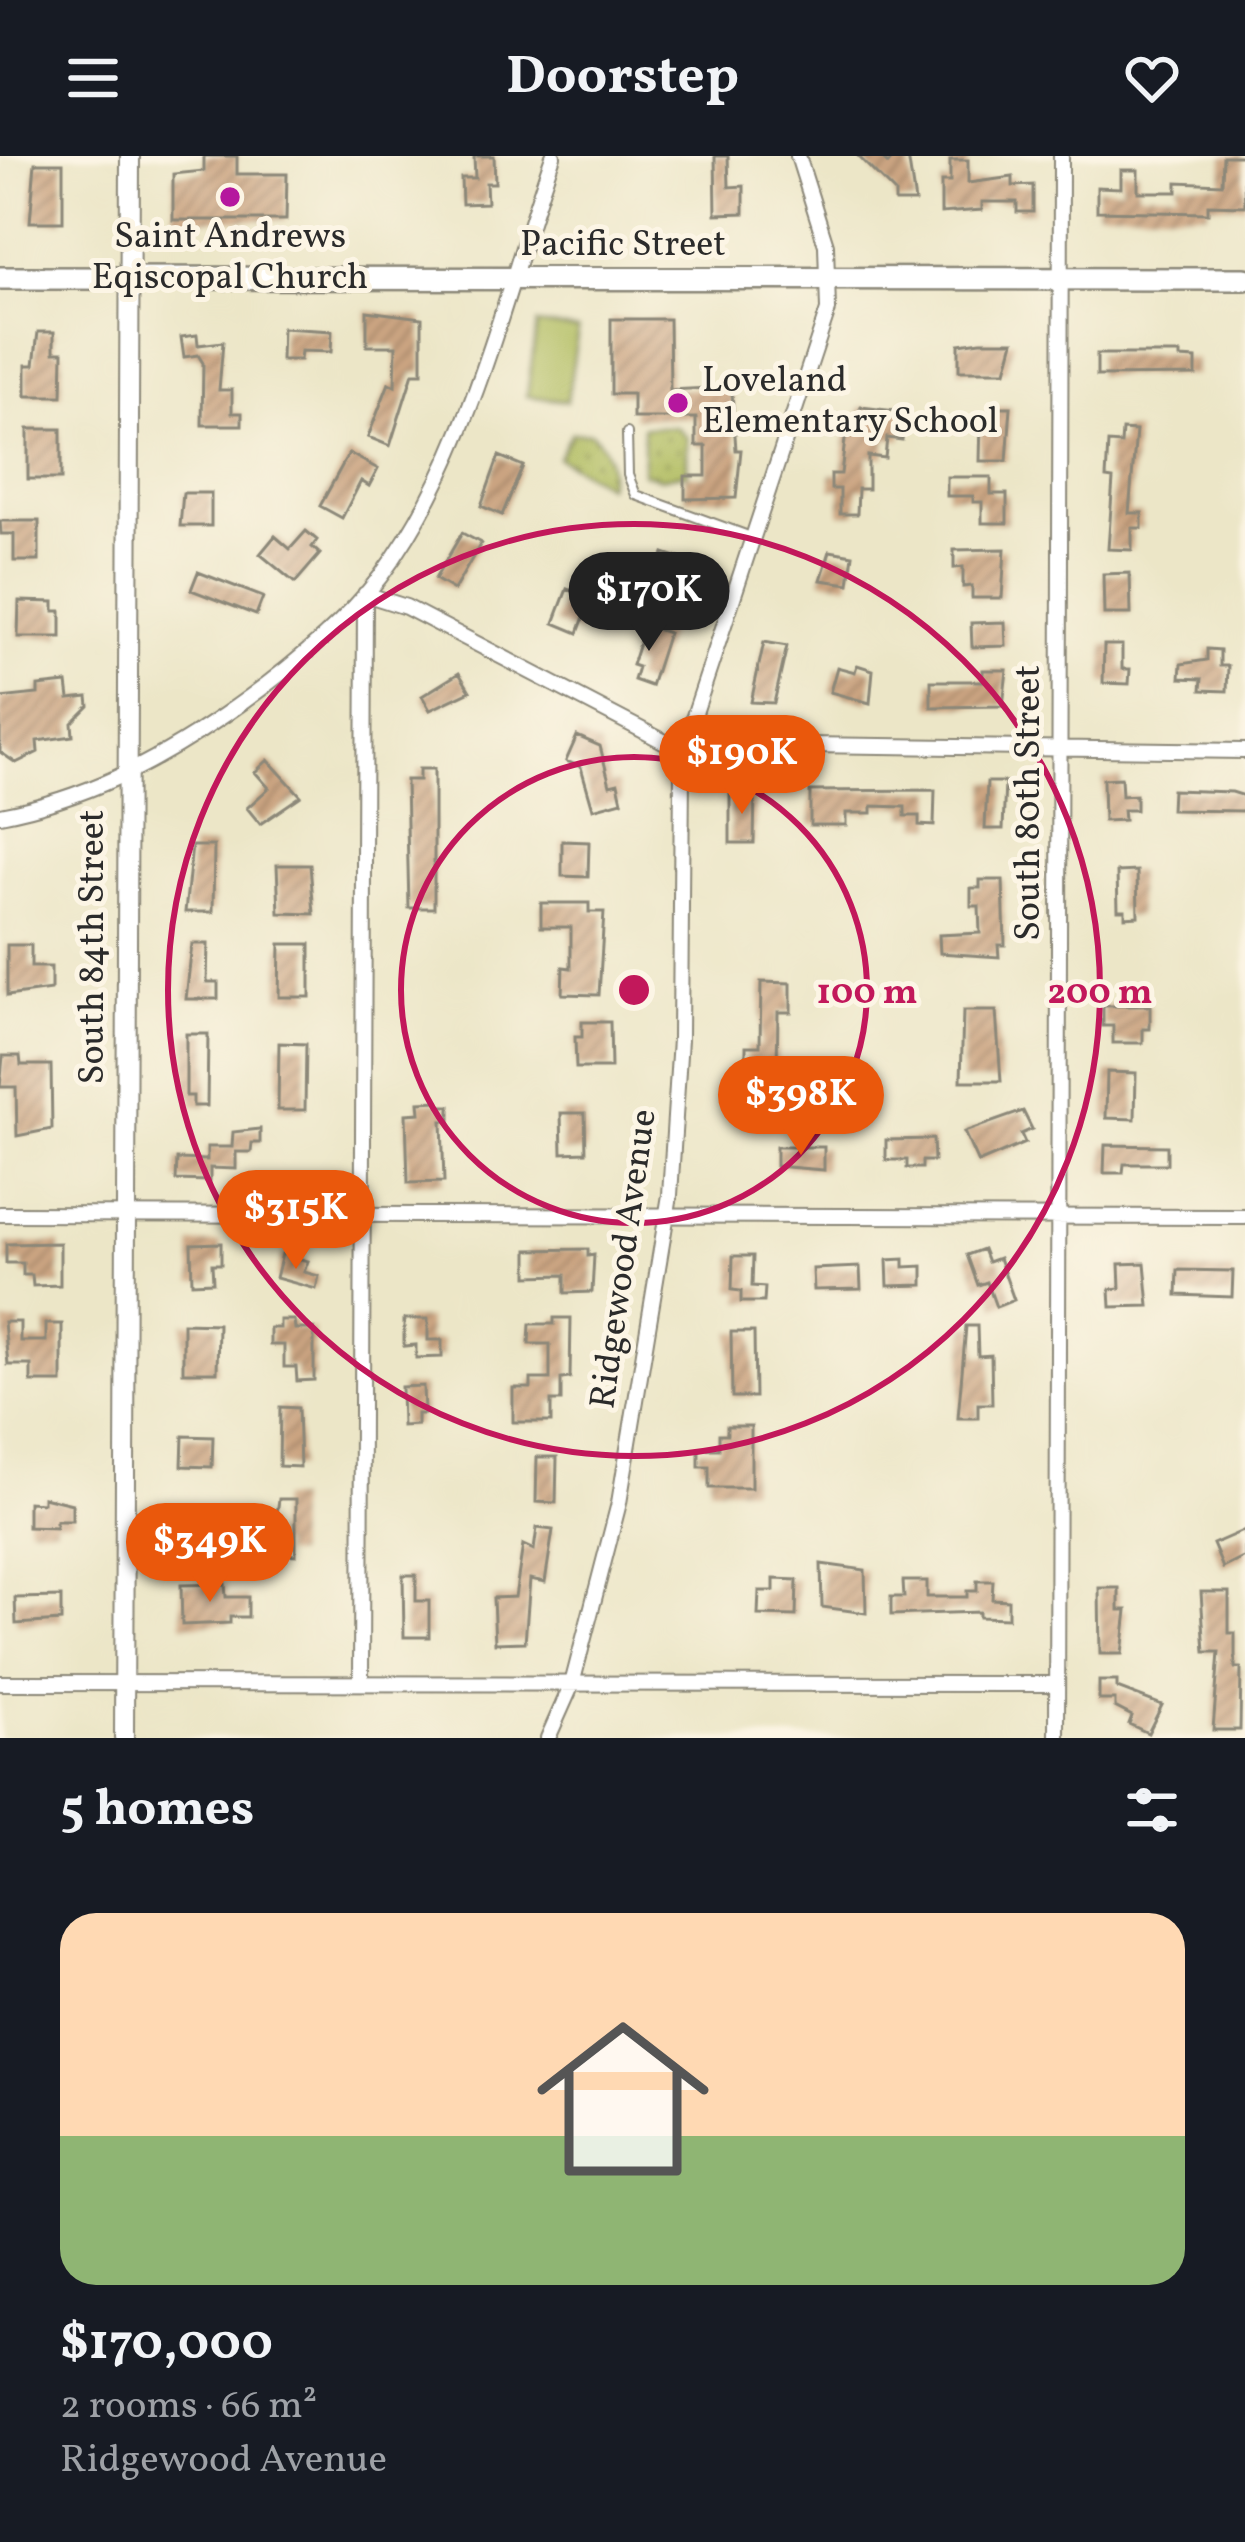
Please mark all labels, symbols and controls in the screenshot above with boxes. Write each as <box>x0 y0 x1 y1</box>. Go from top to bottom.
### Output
text: Doorstep <box>506 41 739 116</box>
icon: menu <box>60 45 126 111</box>
icon: heart <box>1119 45 1185 111</box>
marker: Saint Andrews Eqiscopal Church <box>217 184 243 210</box>
place label: Saint Andrews Eqiscopal Church <box>92 213 368 304</box>
street label: Pacific Street <box>520 221 726 271</box>
place label: Loveland Elementary School <box>702 357 998 448</box>
marker: Loveland Elementary School <box>665 390 691 416</box>
pin: $170K <box>565 552 733 654</box>
text: $170K <box>596 564 703 618</box>
street label: South 80th Street <box>1005 665 1055 941</box>
pin: $190K <box>658 715 826 817</box>
text: $190K <box>686 727 798 781</box>
street label: South 84th Street <box>69 810 119 1084</box>
centre of rings <box>613 969 655 1011</box>
text: 100 m <box>816 969 918 1019</box>
text: 200 m <box>1047 969 1153 1019</box>
pin: $398K <box>717 1056 885 1158</box>
text: $398K <box>745 1068 857 1122</box>
street label: Ridgewood Avenue <box>579 1106 671 1412</box>
pin: $315K <box>212 1170 380 1272</box>
text: $315K <box>244 1182 348 1236</box>
pin: $349K <box>126 1503 294 1605</box>
text: $349K <box>153 1515 267 1569</box>
text: 5 homes <box>60 1775 254 1846</box>
icon: filters <box>1119 1777 1185 1843</box>
icon: home <box>515 1991 731 2207</box>
text: $170,000 <box>60 2309 273 2380</box>
text: 2 rooms · 66 m² <box>60 2380 317 2434</box>
text: Ridgewood Avenue <box>60 2434 387 2488</box>

